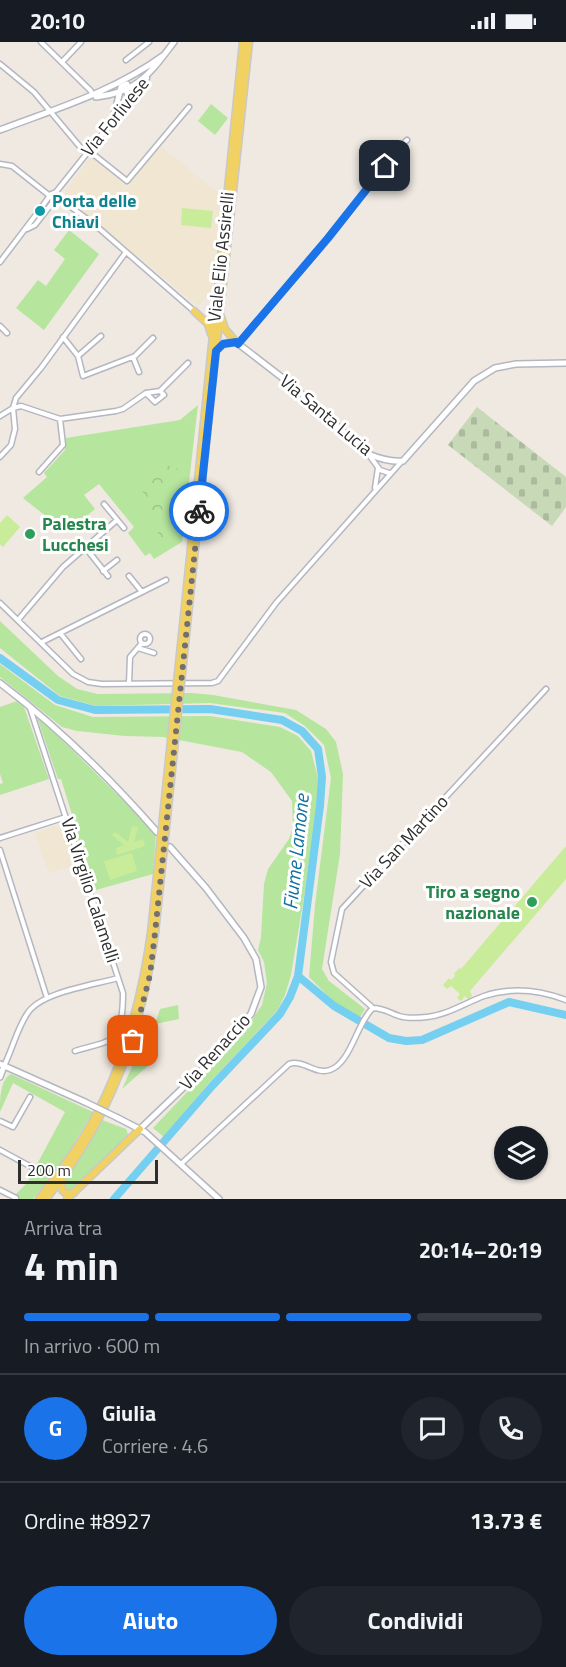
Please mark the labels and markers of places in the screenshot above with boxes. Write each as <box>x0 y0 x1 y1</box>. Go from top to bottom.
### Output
pin <box>359 140 410 191</box>
place label: Porta delle Chiavi <box>52 187 137 235</box>
marker: Porta delle Chiavi <box>33 204 47 218</box>
place label: Palestra Lucchesi <box>42 510 109 558</box>
marker: Palestra Lucchesi <box>23 527 37 541</box>
place label: Tiro a segno nazionale <box>426 878 520 926</box>
marker: Tiro a segno nazionale <box>525 895 539 909</box>
pin <box>107 1015 158 1066</box>

